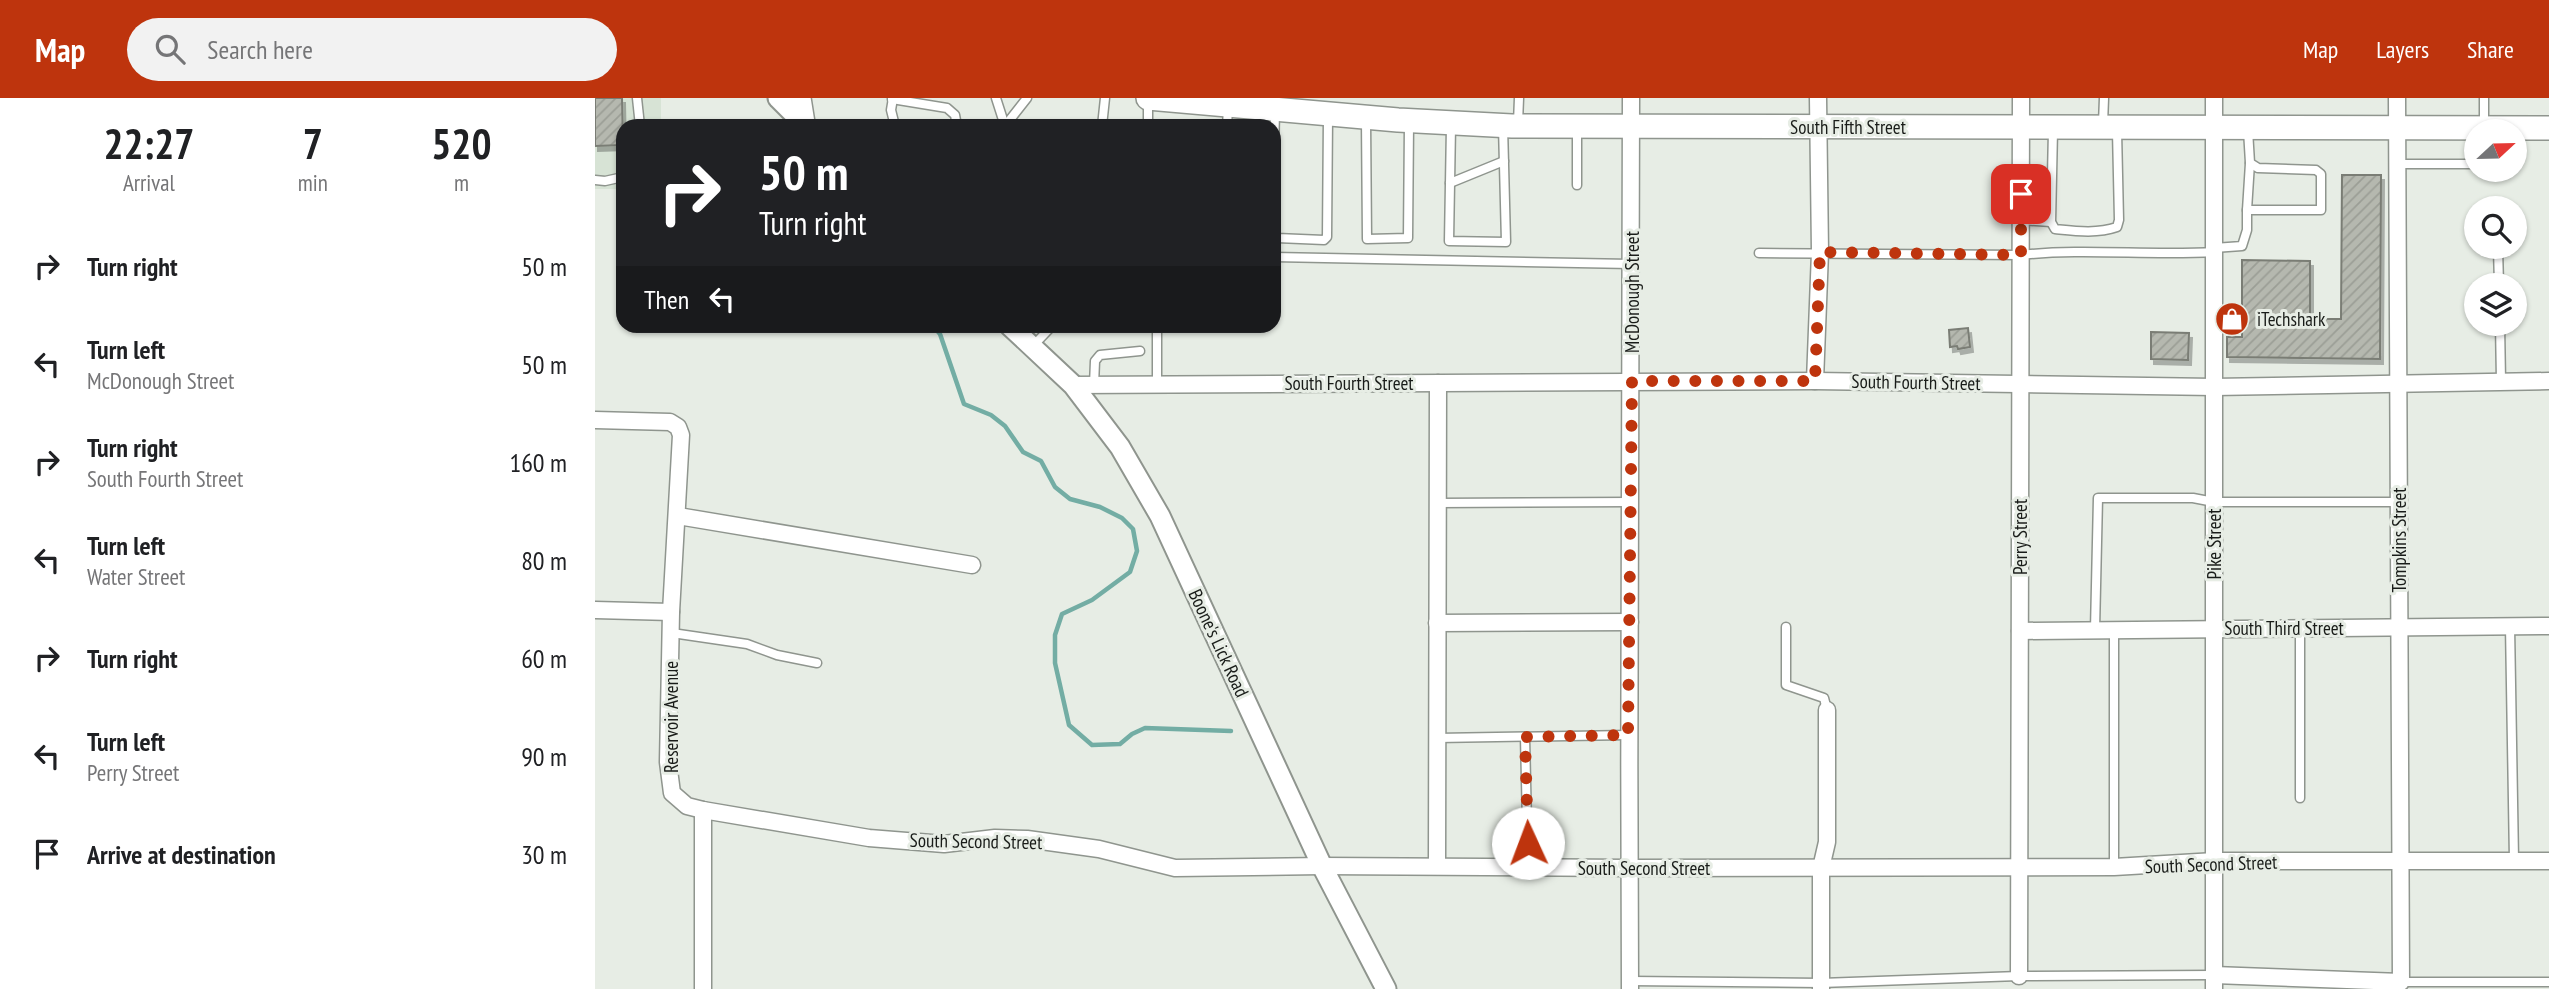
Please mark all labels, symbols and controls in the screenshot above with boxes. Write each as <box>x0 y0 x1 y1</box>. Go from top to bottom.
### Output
search box <box>127 18 617 81</box>
text: Map <box>35 28 85 71</box>
icon: search <box>151 30 189 68</box>
text: Search here <box>207 33 313 66</box>
text: Map <box>2303 34 2338 65</box>
text: Layers <box>2376 34 2429 65</box>
text: Share <box>2467 34 2514 65</box>
street label: South Fifth Street <box>1790 115 1907 139</box>
text: 22:27 <box>103 116 194 171</box>
text: 7 <box>303 116 323 171</box>
text: 520 <box>431 116 492 171</box>
north arrow <box>2464 119 2527 182</box>
map controls <box>2464 119 2527 336</box>
text: 50 m <box>759 140 848 204</box>
icon: right <box>644 147 735 238</box>
pin <box>1991 164 2051 224</box>
text: Arrival <box>123 168 175 197</box>
text: min <box>298 168 328 197</box>
text: m <box>454 168 469 197</box>
icon: arrive <box>2002 175 2040 213</box>
button: search <box>2464 196 2527 259</box>
text: Turn right <box>759 202 867 244</box>
street label: McDonough Street <box>1620 230 1644 353</box>
icon: right <box>28 247 66 285</box>
text: Turn right <box>87 250 178 283</box>
text: 50 m <box>521 250 567 283</box>
button: layers <box>2464 273 2527 336</box>
icon: left <box>703 280 741 318</box>
text: Then <box>644 283 689 316</box>
shop icon: iTechshark <box>2213 300 2251 338</box>
place label: iTechshark <box>2257 307 2326 331</box>
text: Turn left <box>87 333 165 366</box>
icon: left <box>28 345 66 383</box>
text: 50 m <box>521 348 567 381</box>
text: McDonough Street <box>87 366 234 395</box>
street label: South Fourth Street <box>1851 369 1982 395</box>
street label: South Fourth Street <box>1284 371 1414 395</box>
text: Turn right <box>87 431 178 464</box>
icon: right <box>28 443 66 481</box>
text: 160 m <box>509 446 567 479</box>
text: South Fourth Street <box>87 464 243 493</box>
street label: Tompkins Street <box>2387 487 2411 593</box>
street label: Perry Street <box>2008 498 2032 575</box>
street label: Pike Street <box>2202 508 2226 580</box>
text: Turn left <box>87 529 165 562</box>
icon: left <box>28 541 66 579</box>
text: 80 m <box>521 544 567 577</box>
text: Water Street <box>87 562 185 591</box>
street label: Boone's Lick Road <box>1184 585 1254 701</box>
street label: South Third Street <box>2224 616 2345 640</box>
icon: right <box>28 639 66 677</box>
text: Turn right <box>87 642 178 675</box>
text: 60 m <box>521 642 567 675</box>
street label: Reservoir Avenue <box>659 661 683 773</box>
text: Turn left <box>87 725 165 758</box>
icon: left <box>28 737 66 775</box>
text: 90 m <box>521 740 567 773</box>
text: Perry Street <box>87 758 179 787</box>
position arrow <box>1491 806 1565 880</box>
street label: South Second Street <box>909 828 1043 854</box>
icon: arrive <box>28 835 66 873</box>
text: Arrive at destination <box>87 838 276 871</box>
text: 30 m <box>521 838 567 871</box>
street label: South Second Street <box>2144 850 2278 878</box>
street label: South Second Street <box>1578 856 1711 880</box>

